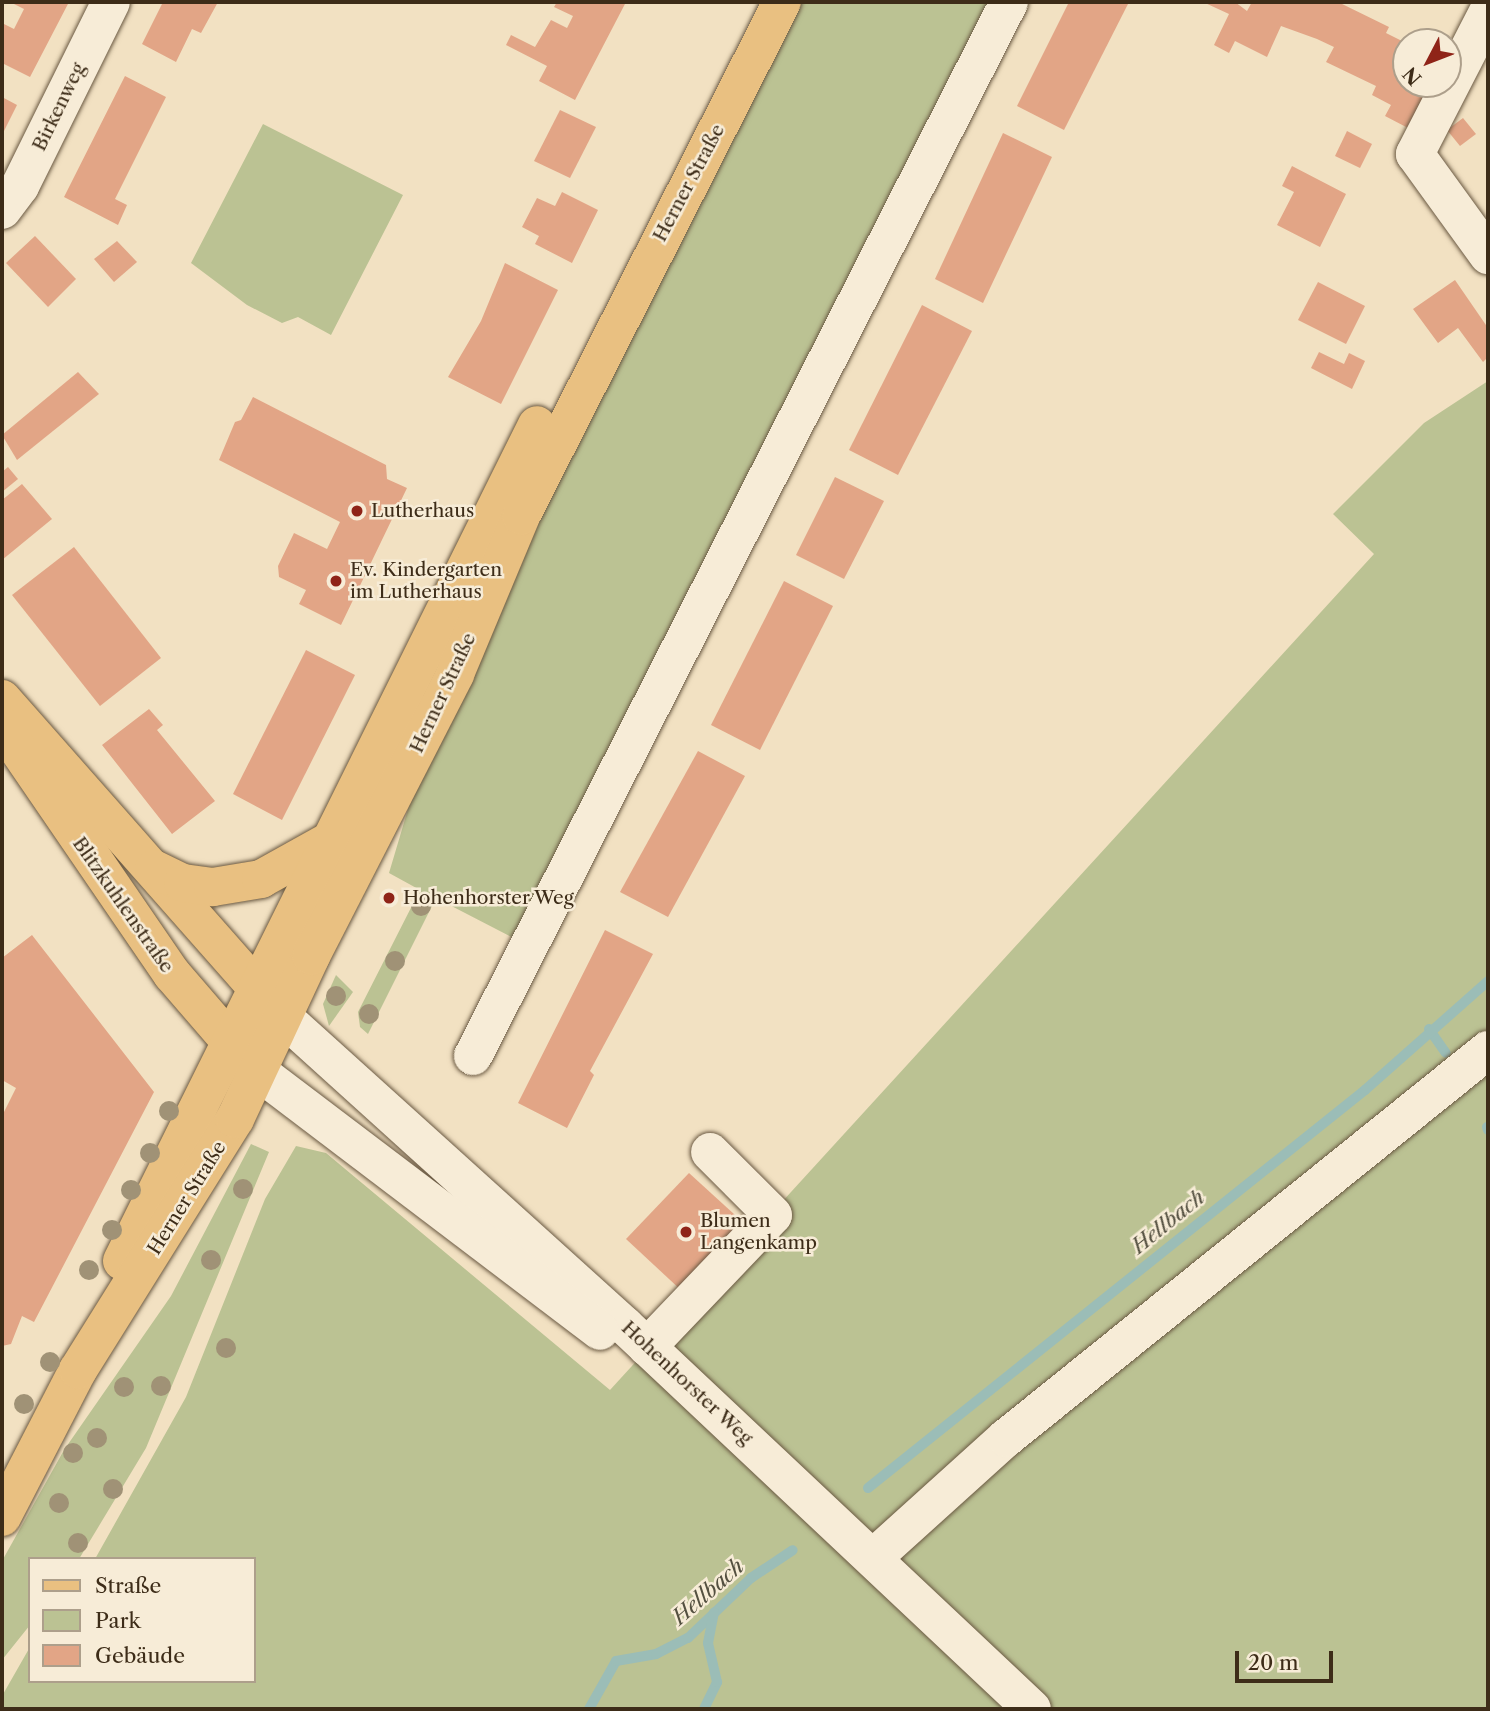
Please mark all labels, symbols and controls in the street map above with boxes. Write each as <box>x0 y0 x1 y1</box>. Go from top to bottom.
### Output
north arrow <box>1392 28 1462 98</box>
street label: Birkenweg <box>28 59 90 155</box>
text: N <box>1398 62 1427 90</box>
street label: Herner Straße <box>648 120 730 246</box>
place label: Lutherhaus <box>371 500 474 522</box>
marker: Lutherhaus <box>349 503 365 519</box>
place label: Ev. Kindergarten im Lutherhaus <box>350 559 502 603</box>
marker: Ev. Kindergarten im Lutherhaus <box>328 573 344 589</box>
street label: Herner Straße <box>405 629 481 757</box>
street label: Blitzkuhlenstraße <box>68 833 178 977</box>
place label: Hohenhorster Weg <box>403 887 575 909</box>
marker: Hohenhorster Weg <box>381 890 397 906</box>
street label: Herner Straße <box>143 1137 231 1259</box>
water label: Hellbach <box>1126 1185 1210 1259</box>
place label: Blumen Langenkamp <box>700 1210 817 1254</box>
marker: Blumen Langenkamp <box>678 1224 694 1240</box>
street label: Hohenhorster Weg <box>616 1316 758 1450</box>
water label: Hellbach <box>667 1554 749 1630</box>
legend <box>28 1557 256 1683</box>
text: Straße <box>95 1573 161 1598</box>
text: Park <box>95 1608 141 1633</box>
scale bar <box>1238 1638 1336 1682</box>
text: Gebäude <box>95 1643 185 1668</box>
text: 20 m <box>1248 1650 1299 1675</box>

